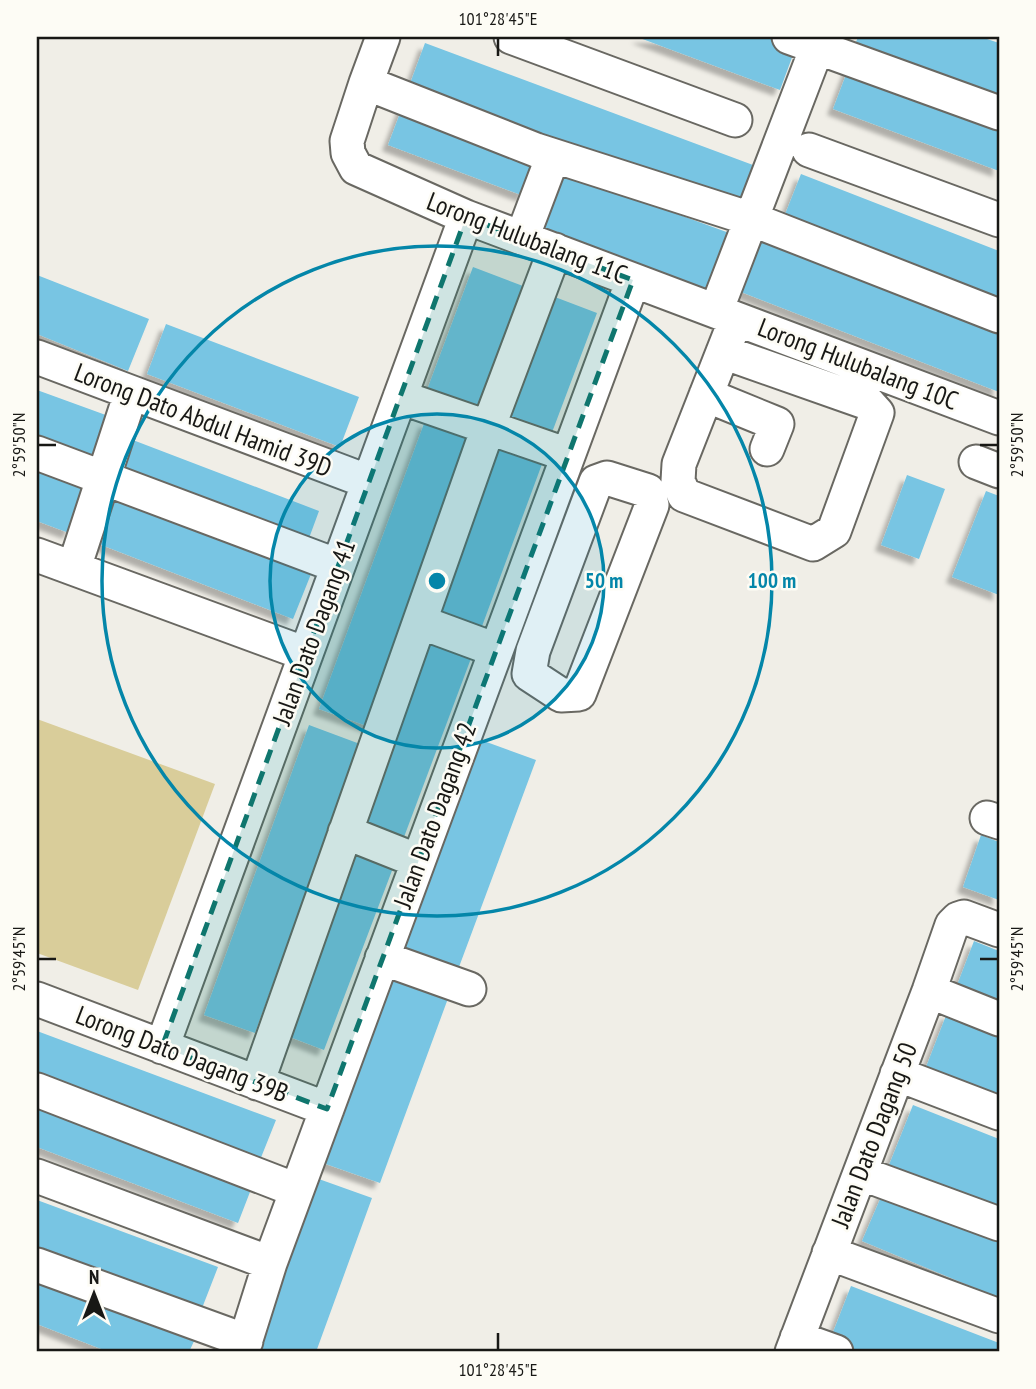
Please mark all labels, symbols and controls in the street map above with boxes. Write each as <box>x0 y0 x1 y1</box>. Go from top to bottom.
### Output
text: 101°28'45"E <box>459 7 537 30</box>
street label: Lorong Hulubalang 11C <box>423 184 632 291</box>
street label: Lorong Hulubalang 10C <box>754 310 963 417</box>
street label: Lorong Dato Abdul Hamid 39D <box>70 355 336 484</box>
text: 2°59'50"N <box>7 413 30 477</box>
text: 2°59'50"N <box>1005 413 1028 477</box>
street label: Jalan Dato Dagang 41 <box>264 535 362 730</box>
text: 50 m <box>585 567 623 594</box>
text: 100 m <box>748 567 796 594</box>
centre of rings <box>425 569 449 593</box>
street label: Jalan Dato Dagang 42 <box>385 718 483 913</box>
text: 2°59'45"N <box>7 927 30 991</box>
text: 2°59'45"N <box>1005 927 1028 991</box>
street label: Lorong Dato Dagang 39B <box>71 998 293 1109</box>
street label: Jalan Dato Dagang 50 <box>823 1038 924 1233</box>
north arrow <box>60 1260 130 1330</box>
text: N <box>89 1265 99 1289</box>
text: 101°28'45"E <box>459 1358 537 1381</box>

